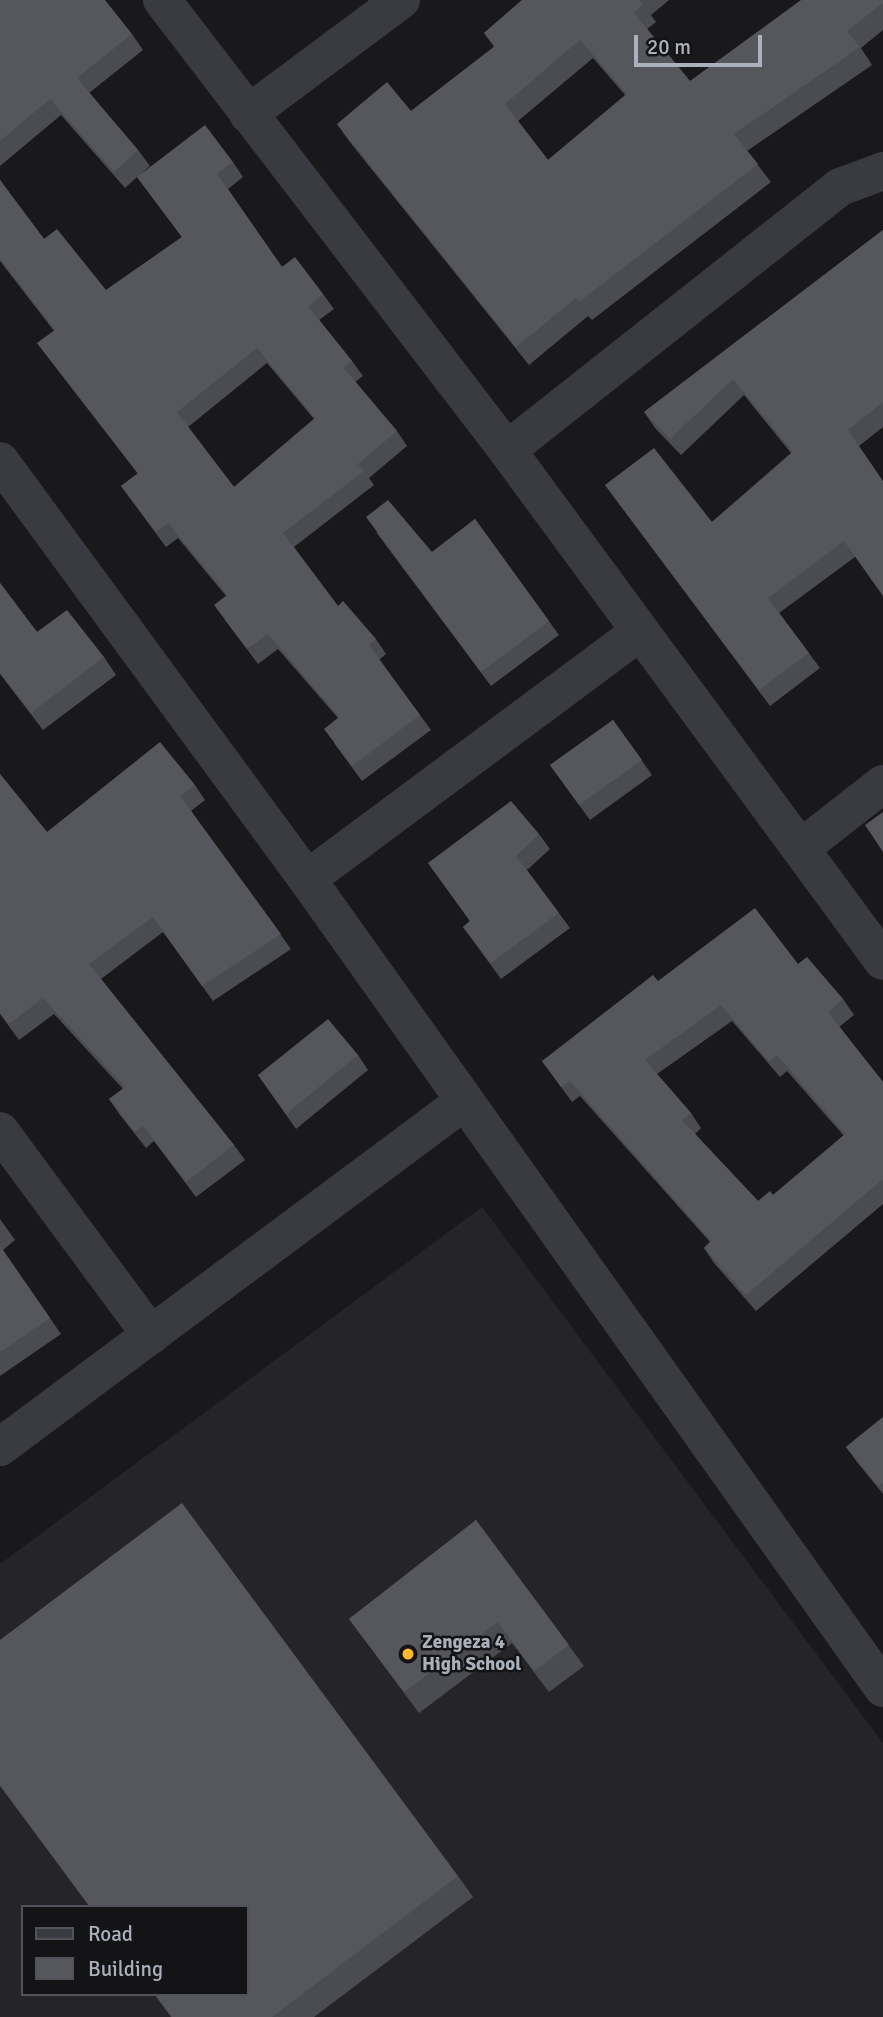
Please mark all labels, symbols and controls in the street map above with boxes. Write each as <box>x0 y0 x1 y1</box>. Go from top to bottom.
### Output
scale bar <box>638 21 766 65</box>
text: 20 m <box>647 34 691 60</box>
place label: Zengeza 4 High School <box>422 1632 521 1676</box>
marker: Zengeza 4 High School <box>400 1646 416 1662</box>
legend <box>21 1905 248 1996</box>
text: Road <box>88 1921 133 1947</box>
text: Building <box>88 1956 163 1982</box>

